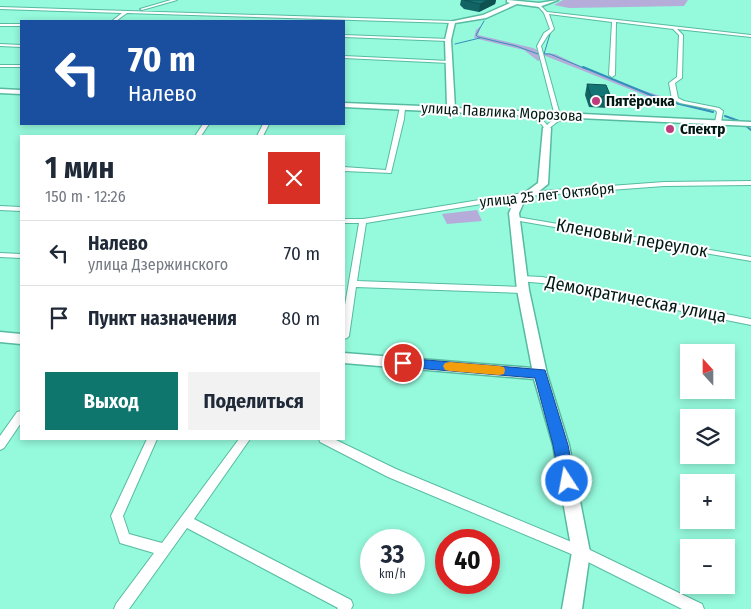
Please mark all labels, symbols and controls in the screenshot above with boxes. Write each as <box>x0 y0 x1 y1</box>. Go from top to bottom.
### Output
text: 70 m <box>128 38 196 80</box>
icon: left <box>45 40 110 105</box>
text: Налево <box>128 80 197 107</box>
place label: Пятёрочка <box>606 92 675 110</box>
marker: Пятёрочка <box>590 95 602 107</box>
street label: улица Павлика Морозова <box>421 99 583 125</box>
place label: Спектр <box>680 120 725 138</box>
marker: Спектр <box>664 123 676 135</box>
text: 1 мин <box>45 150 114 186</box>
button: close <box>268 152 320 204</box>
street label: улица 25 лет Октября <box>479 179 615 211</box>
text: 150 m · 12:26 <box>45 187 126 206</box>
street label: Кленовый переулок <box>554 214 710 262</box>
text: Налево <box>88 232 148 255</box>
icon: left <box>45 239 73 267</box>
text: 70 m <box>284 242 320 265</box>
text: улица Дзержинского <box>88 255 228 274</box>
street label: Демократическая улица <box>543 271 728 327</box>
icon: arrive <box>45 304 73 332</box>
text: Пункт назначения <box>88 307 237 330</box>
text: 80 m <box>282 307 320 330</box>
pin <box>382 342 424 384</box>
north arrow <box>680 344 735 399</box>
map controls <box>680 344 735 594</box>
icon: arrive <box>389 349 417 377</box>
button: Выход <box>45 372 178 430</box>
button: Поделиться <box>188 372 320 430</box>
button: layers <box>680 409 735 464</box>
position arrow <box>540 454 592 506</box>
button: + <box>680 474 735 529</box>
speed limit sign: 40 <box>435 529 500 594</box>
button: − <box>680 539 735 594</box>
text: 33 <box>381 540 404 570</box>
text: km/h <box>379 567 406 581</box>

